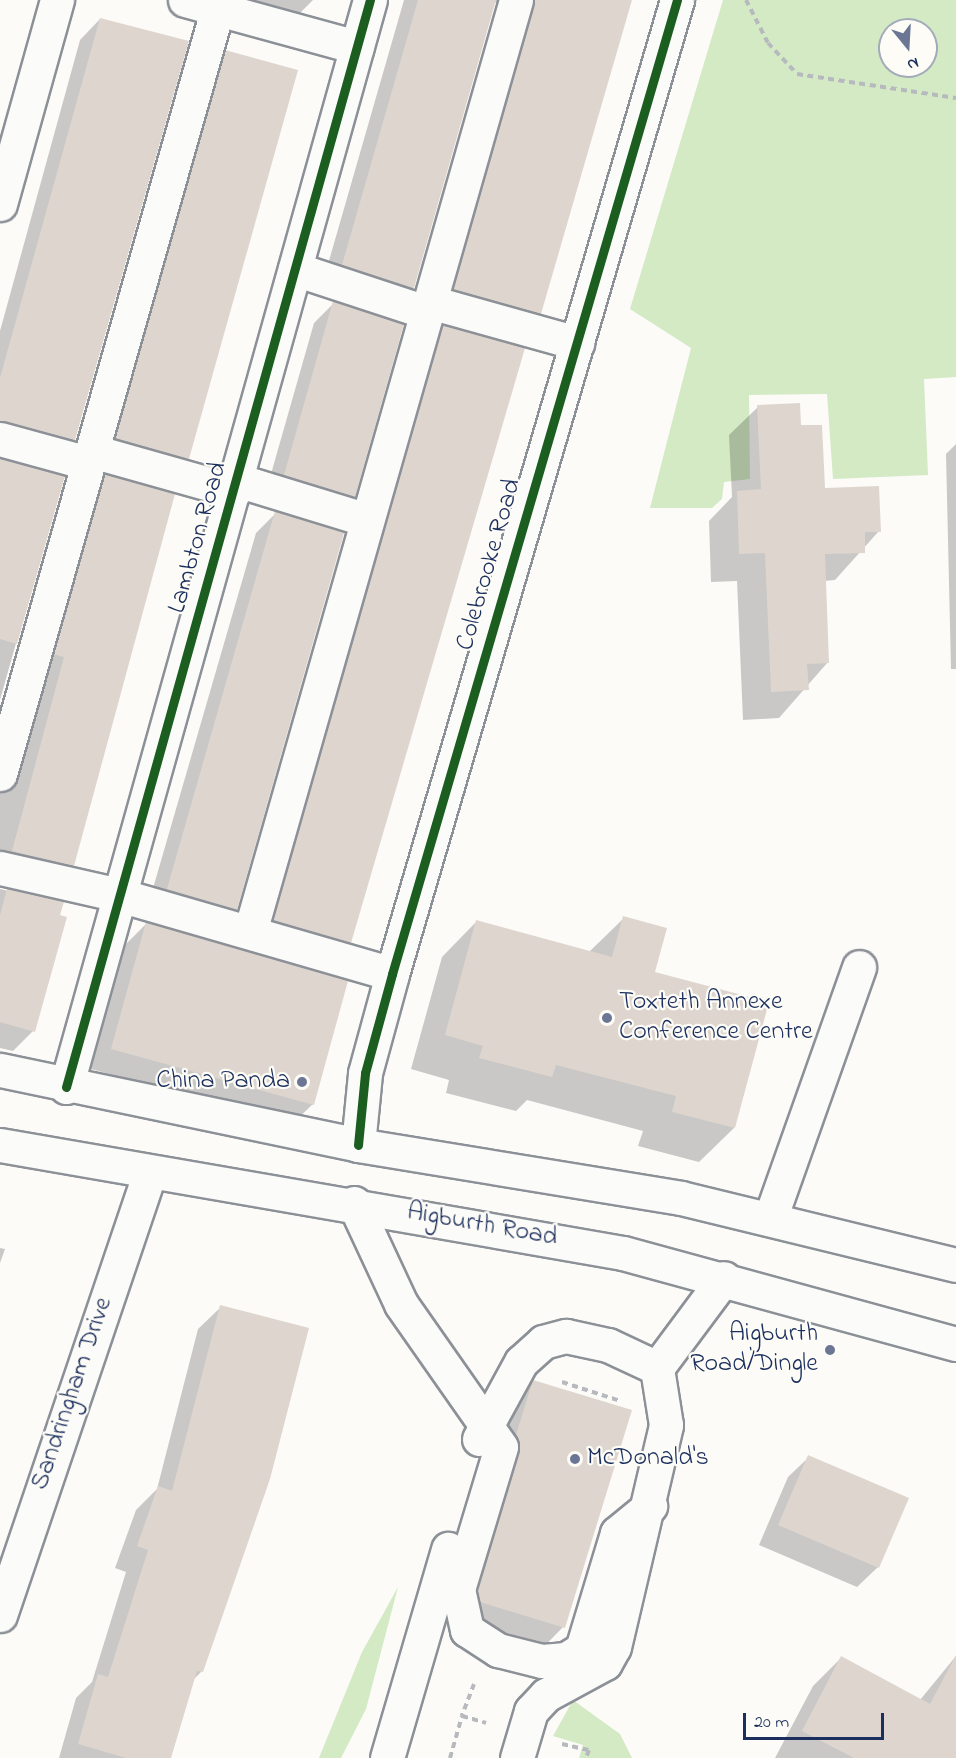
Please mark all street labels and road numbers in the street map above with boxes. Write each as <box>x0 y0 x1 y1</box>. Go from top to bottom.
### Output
street label: Lambton Road <box>163 459 235 617</box>
street label: Colebrooke Road <box>451 476 529 654</box>
street label: Aigburth Road <box>404 1197 560 1255</box>
street label: Sandringham Drive <box>25 1294 121 1494</box>

